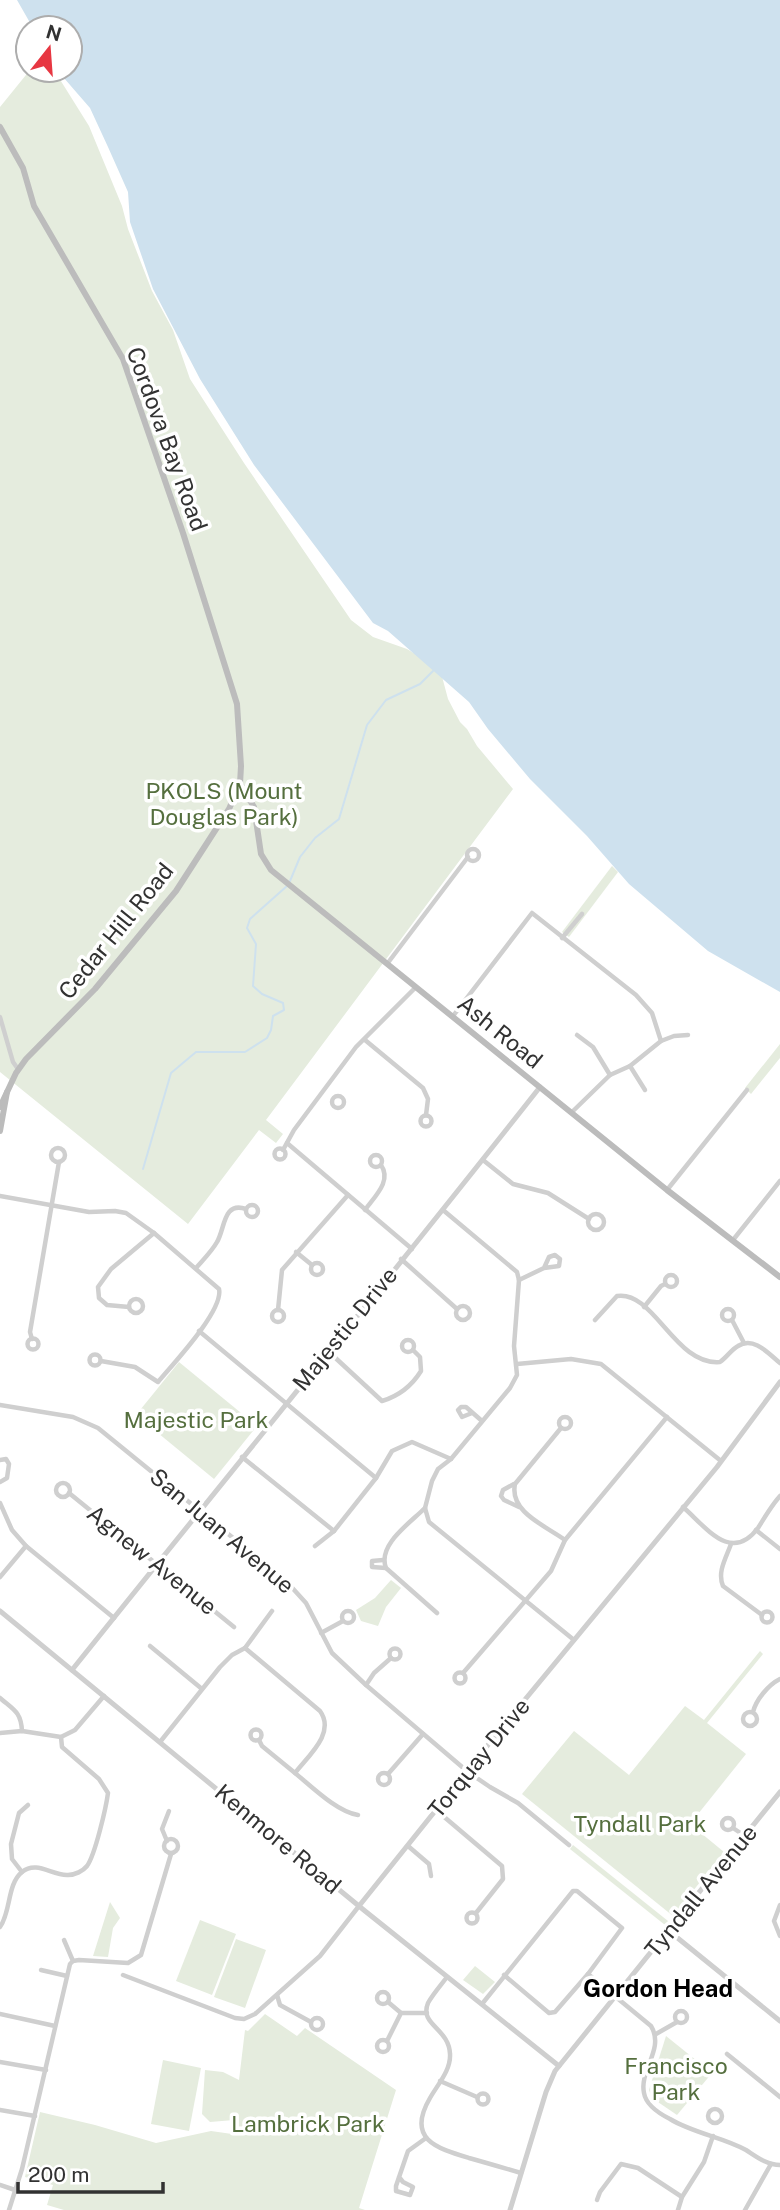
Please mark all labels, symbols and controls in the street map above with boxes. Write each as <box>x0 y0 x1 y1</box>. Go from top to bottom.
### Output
north arrow <box>14 14 84 84</box>
text: N <box>44 20 64 45</box>
street label: Cordova Bay Road <box>122 343 213 534</box>
park label: PKOLS (Mount Douglas Park) <box>145 777 303 830</box>
street label: Cedar Hill Road <box>53 857 179 1004</box>
street label: Ash Road <box>453 989 548 1074</box>
street label: Majestic Drive <box>287 1262 403 1396</box>
park label: Majestic Park <box>123 1406 269 1433</box>
street label: San Juan Avenue <box>145 1462 300 1599</box>
street label: Agnew Avenue <box>82 1499 223 1620</box>
street label: Torquay Drive <box>422 1692 535 1823</box>
street label: Kenmore Road <box>210 1778 347 1899</box>
park label: Tyndall Park <box>574 1810 707 1837</box>
street label: Tyndall Avenue <box>639 1819 762 1962</box>
district label: Gordon Head <box>583 1974 733 2002</box>
park label: Francisco Park <box>624 2052 728 2105</box>
park label: Lambrick Park <box>231 2110 385 2137</box>
scale bar <box>18 2150 163 2194</box>
text: 200 m <box>28 2162 89 2187</box>

